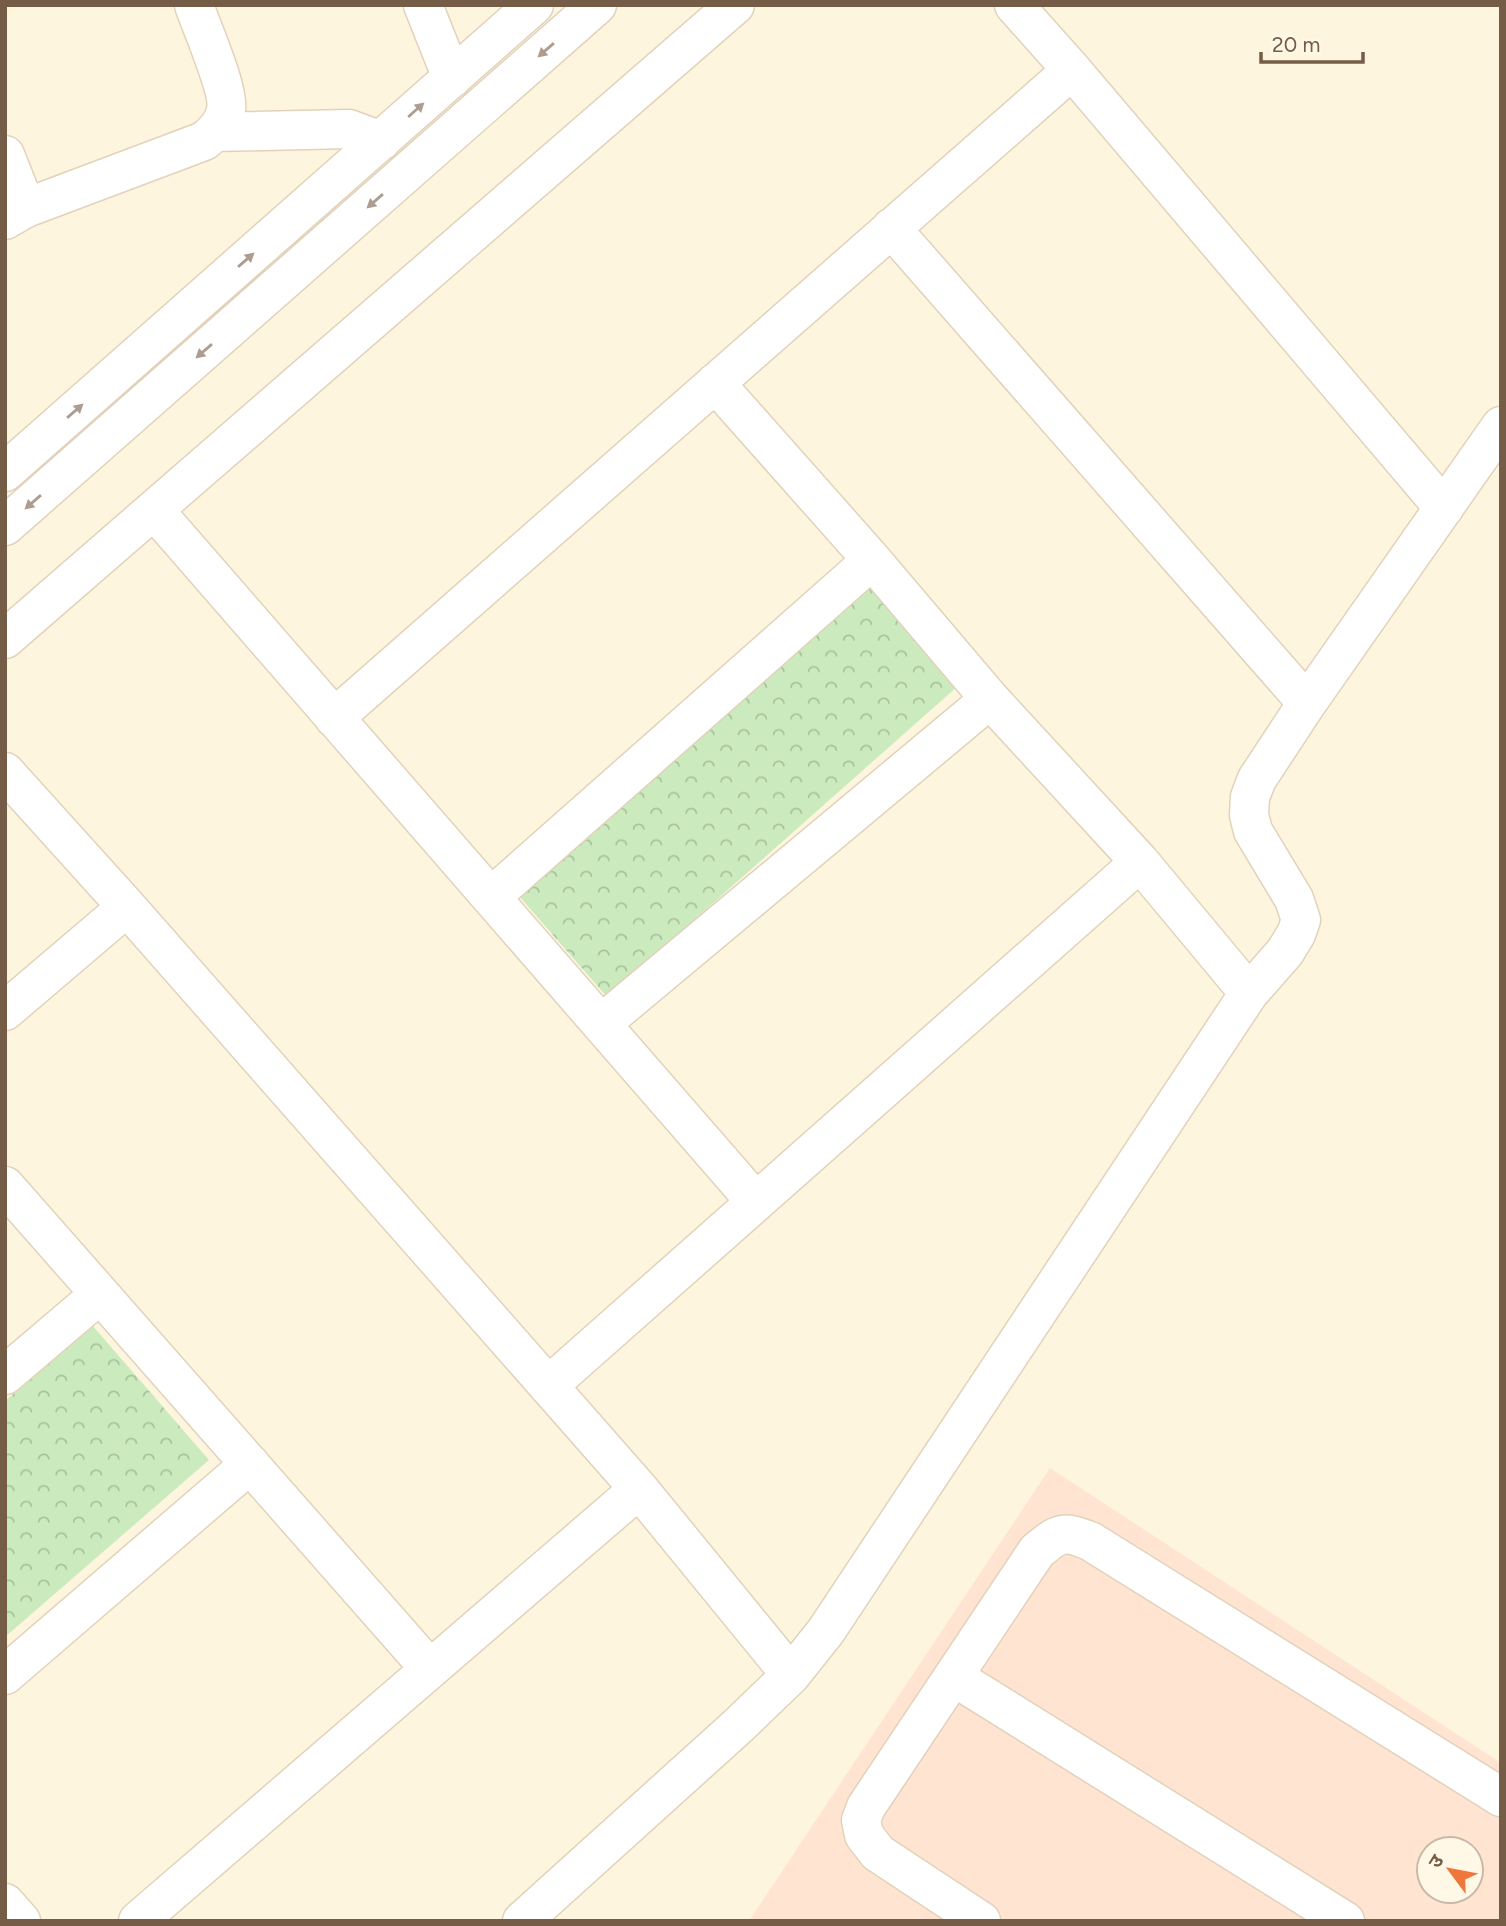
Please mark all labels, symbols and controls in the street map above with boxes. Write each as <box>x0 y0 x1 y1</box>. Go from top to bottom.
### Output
scale bar <box>1261 21 1362 65</box>
text: 20 m <box>1272 32 1320 57</box>
one-way arrow <box>537 42 554 57</box>
one-way arrow <box>407 102 425 118</box>
one-way arrow <box>366 193 384 209</box>
one-way arrow <box>237 253 254 268</box>
one-way arrow <box>195 343 213 359</box>
one-way arrow <box>66 403 84 419</box>
one-way arrow <box>25 493 42 509</box>
north arrow <box>1415 1835 1485 1905</box>
text: उ <box>1423 1850 1449 1872</box>

